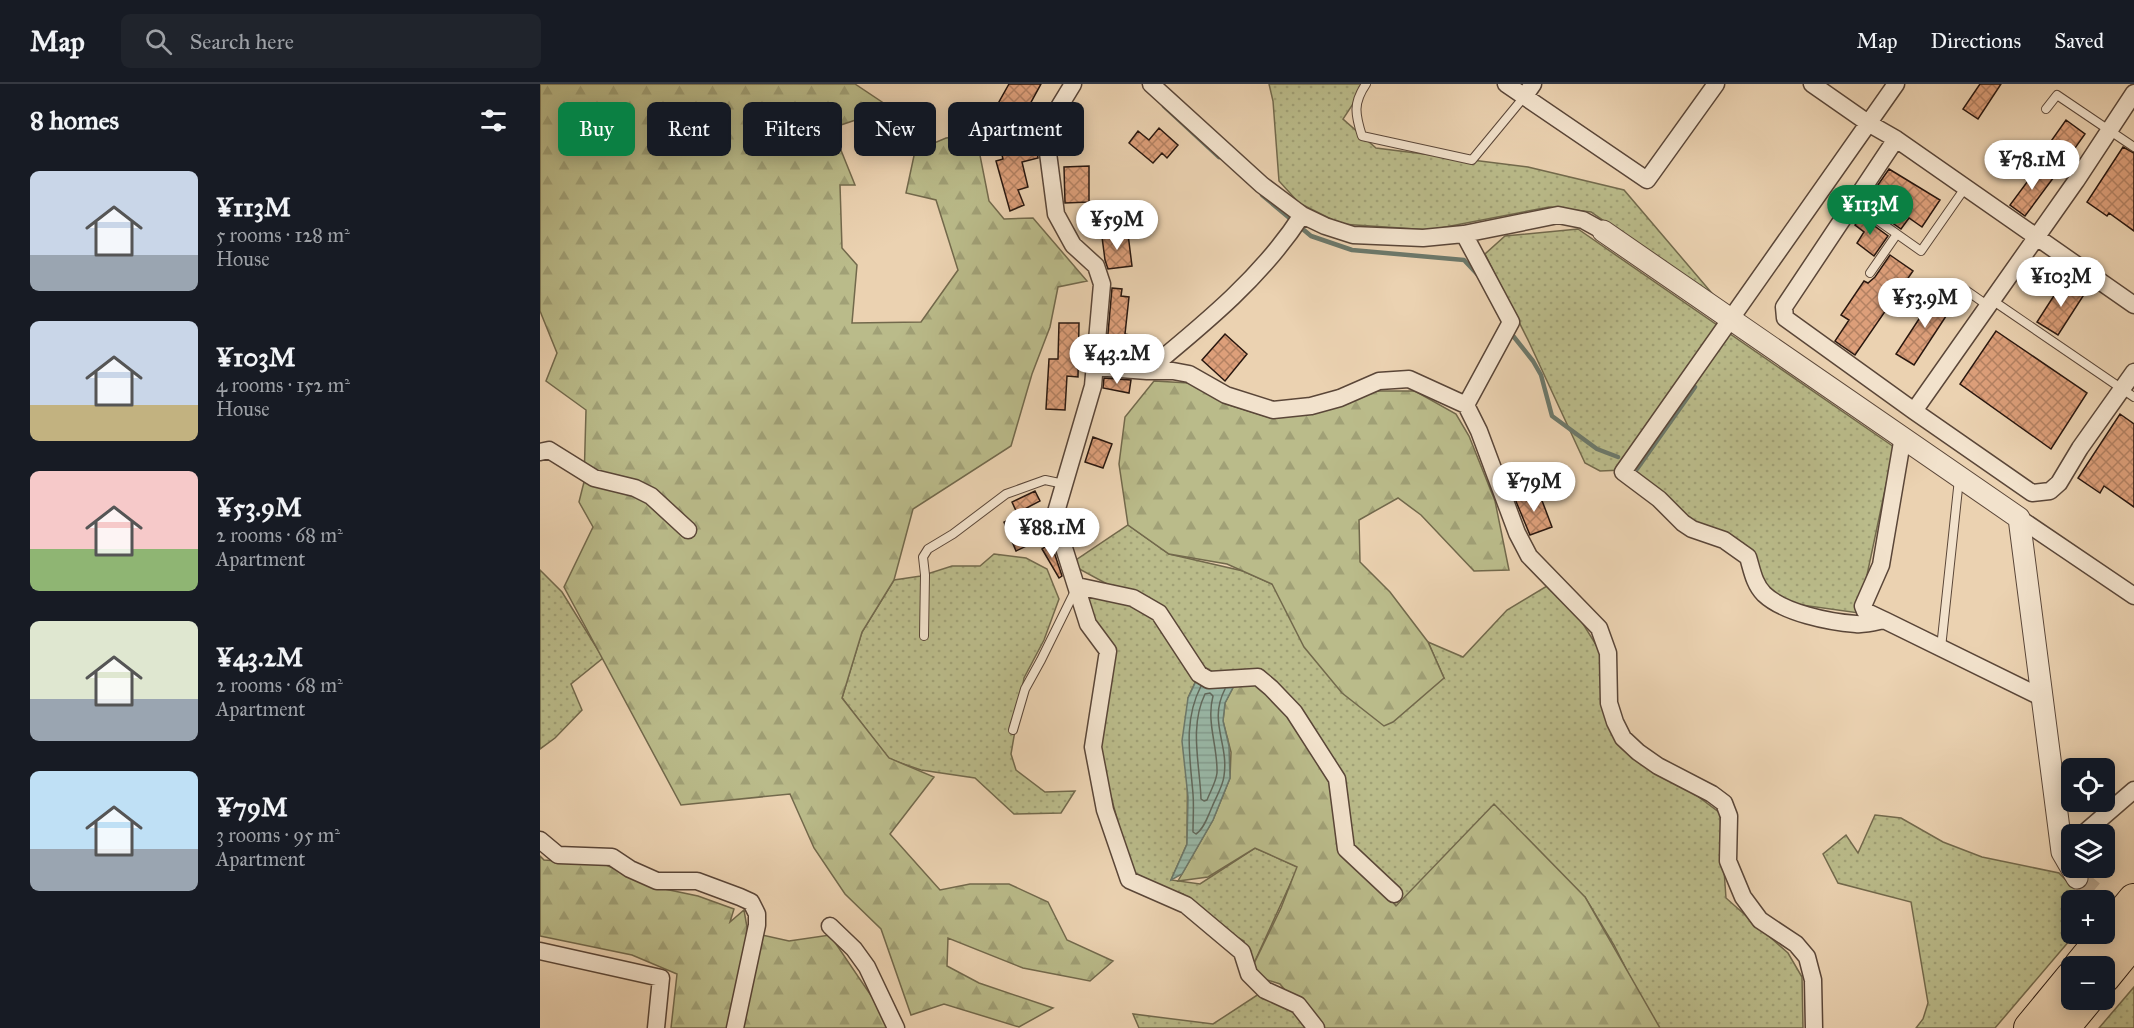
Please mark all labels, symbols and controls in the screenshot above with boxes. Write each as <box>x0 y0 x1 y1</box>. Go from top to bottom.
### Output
search box <box>121 14 541 68</box>
text: Map <box>30 24 85 59</box>
icon: search <box>142 25 175 58</box>
text: Search here <box>190 28 294 55</box>
text: Map <box>1857 28 1898 54</box>
text: Directions <box>1931 28 2021 54</box>
text: Saved <box>2054 28 2104 54</box>
chip: Buy <box>558 102 635 156</box>
chip: Rent <box>647 102 731 156</box>
chip: Filters <box>743 102 842 156</box>
chip: New <box>854 102 936 156</box>
chip: Apartment <box>948 102 1084 156</box>
text: 8 homes <box>30 104 119 136</box>
icon: filters <box>477 104 510 137</box>
pin: ¥78.1M <box>1983 140 2081 191</box>
text: ¥78.1M <box>1998 147 2066 171</box>
pin: ¥113M <box>1828 185 1912 236</box>
text: ¥113M <box>216 191 291 223</box>
text: ¥113M <box>1841 192 1899 216</box>
icon: home <box>78 195 150 267</box>
pin: ¥59M <box>1081 200 1153 251</box>
text: ¥59M <box>1090 207 1144 231</box>
text: 5 rooms · 128 m² <box>216 223 350 247</box>
text: House <box>216 247 270 271</box>
pin: ¥103M <box>2019 257 2103 308</box>
text: ¥103M <box>2030 264 2092 288</box>
pin: ¥53.9M <box>1876 278 1974 329</box>
text: ¥53.9M <box>1892 285 1958 309</box>
pin: ¥43.2M <box>1068 334 1166 385</box>
text: ¥103M <box>216 341 296 373</box>
text: ¥43.2M <box>1084 341 1150 365</box>
icon: home <box>78 345 150 417</box>
text: 4 rooms · 152 m² <box>216 373 350 397</box>
text: House <box>216 397 270 421</box>
pin: ¥79M <box>1498 462 1570 513</box>
text: ¥79M <box>1506 469 1562 493</box>
text: ¥53.9M <box>216 491 302 523</box>
icon: home <box>78 495 150 567</box>
pin: ¥88.1M <box>1003 508 1101 559</box>
text: ¥88.1M <box>1018 515 1086 539</box>
text: 2 rooms · 68 m² <box>216 523 343 547</box>
text: Apartment <box>216 547 305 571</box>
text: ¥43.2M <box>216 641 303 673</box>
icon: home <box>78 645 150 717</box>
text: 2 rooms · 68 m² <box>216 673 343 697</box>
text: Apartment <box>216 697 305 721</box>
map controls <box>2061 758 2115 1010</box>
button: locate <box>2061 758 2115 812</box>
text: ¥79M <box>216 791 288 823</box>
icon: home <box>78 795 150 867</box>
text: 3 rooms · 95 m² <box>216 823 340 847</box>
button: layers <box>2061 824 2115 878</box>
text: Apartment <box>216 847 305 871</box>
button: + <box>2061 890 2115 944</box>
button: − <box>2061 956 2115 1010</box>

